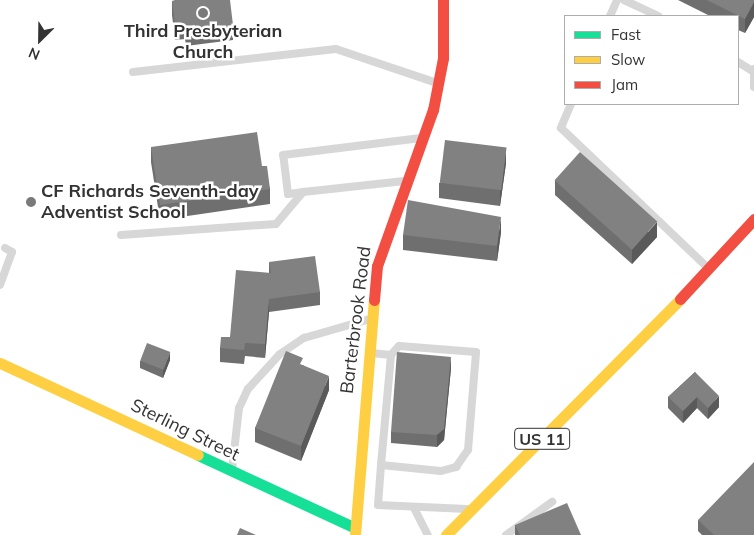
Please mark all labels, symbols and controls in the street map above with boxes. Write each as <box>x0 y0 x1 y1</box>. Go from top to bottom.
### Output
marker: Third Presbyterian Church <box>197 7 209 19</box>
north arrow <box>15 15 65 65</box>
legend <box>564 15 739 105</box>
place label: Third Presbyterian Church <box>124 21 282 64</box>
text: Fast <box>611 25 641 44</box>
text: N <box>26 43 43 64</box>
text: Slow <box>611 50 645 69</box>
text: Jam <box>611 75 638 94</box>
place label: CF Richards Seventh-day Adventist School <box>41 181 259 223</box>
marker: CF Richards Seventh-day Adventist School <box>25 196 37 208</box>
street label: Barterbrook Road <box>336 245 376 395</box>
street label: Sterling Street <box>127 394 243 466</box>
road number: US 11 <box>513 426 571 452</box>

